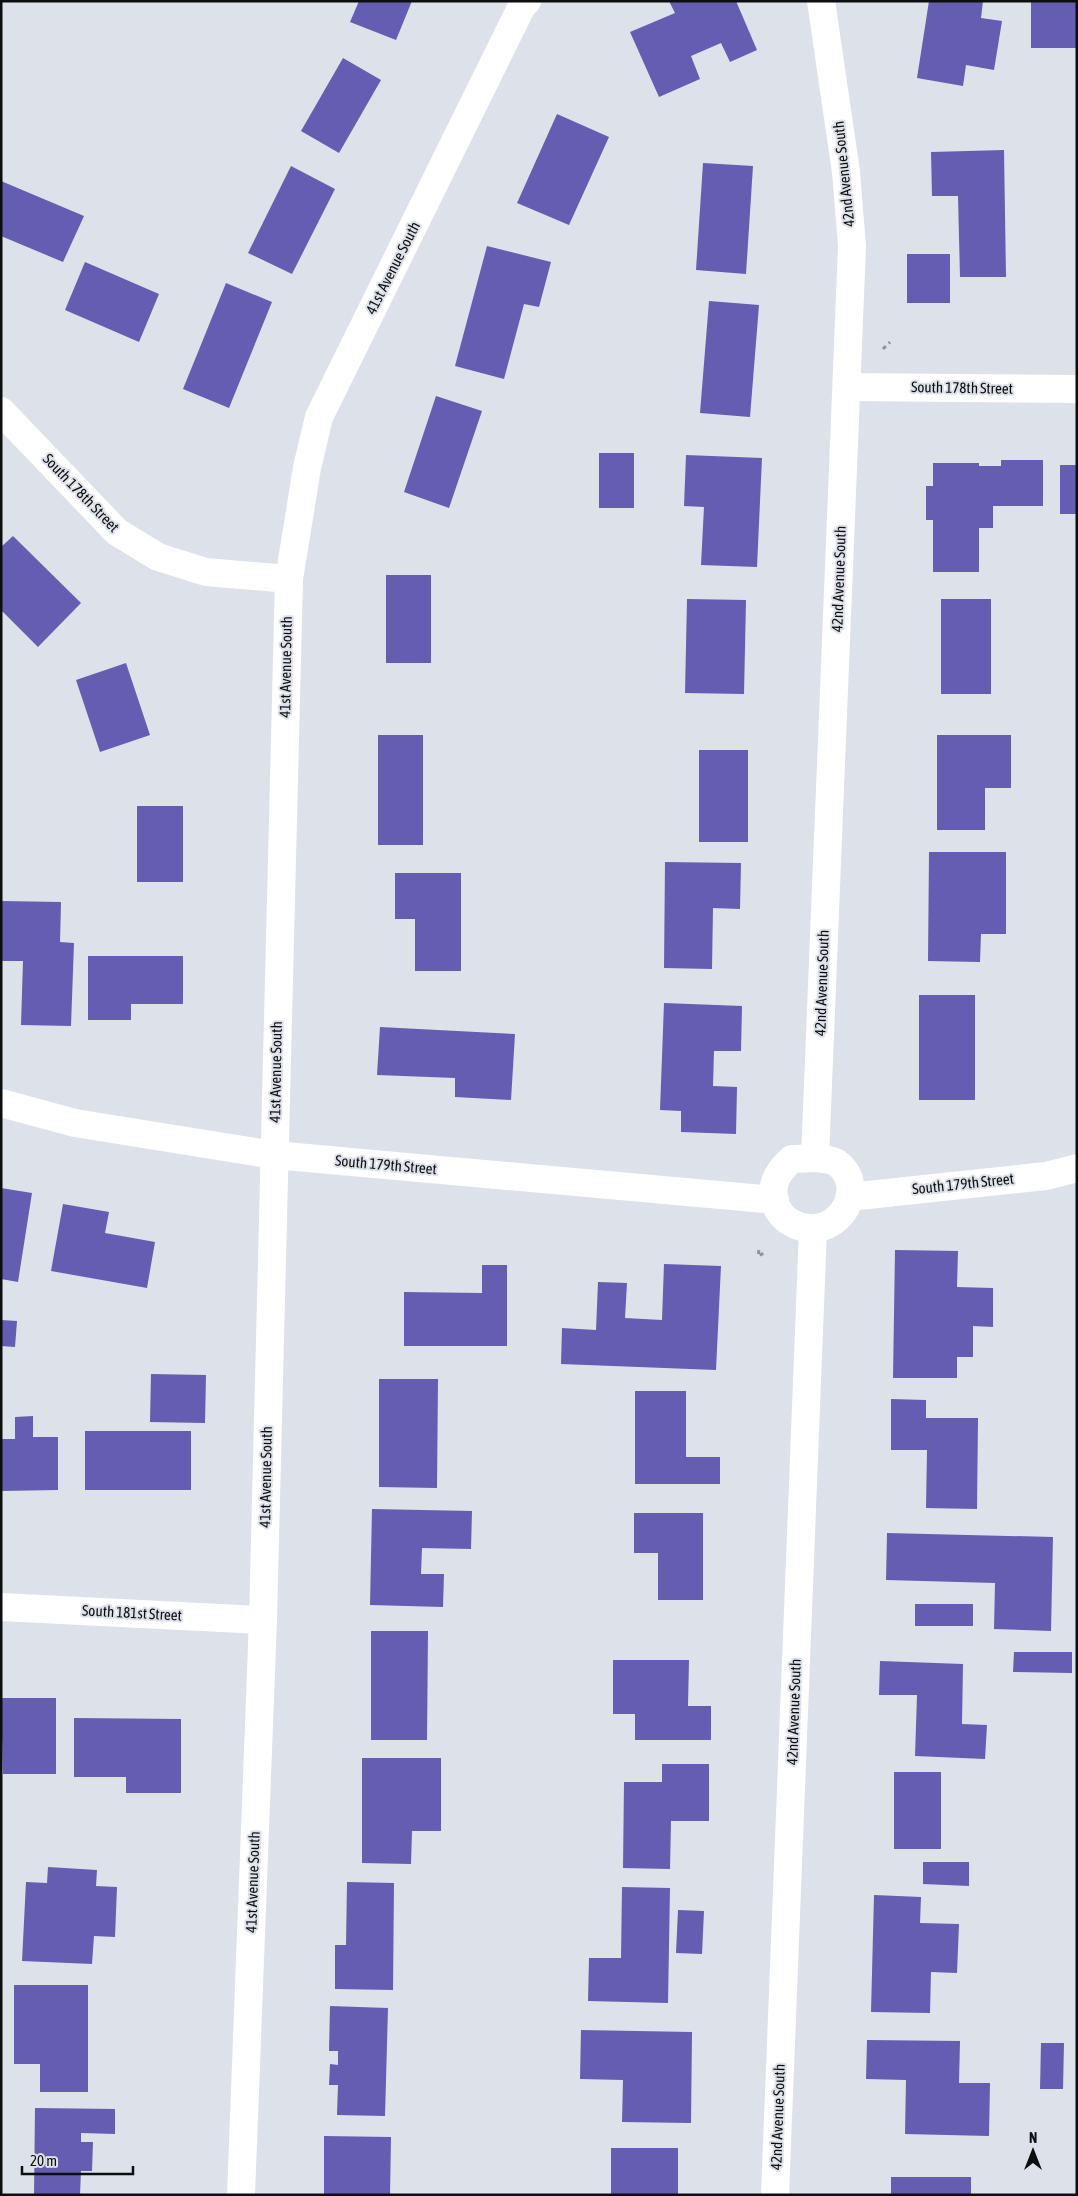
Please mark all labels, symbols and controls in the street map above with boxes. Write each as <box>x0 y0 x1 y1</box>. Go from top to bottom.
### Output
street label: 42nd Avenue South <box>829 120 858 228</box>
street label: 41st Avenue South <box>362 219 423 317</box>
street label: South 178th Street <box>911 378 1013 397</box>
street label: South 178th Street <box>40 450 123 535</box>
street label: 42nd Avenue South <box>828 526 849 632</box>
street label: 41st Avenue South <box>276 616 295 718</box>
street label: 42nd Avenue South <box>811 930 832 1036</box>
street label: 41st Avenue South <box>266 1021 285 1123</box>
street label: South 179th Street <box>335 1152 438 1177</box>
street label: South 179th Street <box>911 1170 1015 1197</box>
street label: 41st Avenue South <box>256 1426 275 1528</box>
street label: South 181st Street <box>82 1601 182 1624</box>
street label: 42nd Avenue South <box>783 1659 804 1765</box>
street label: 41st Avenue South <box>242 1831 263 1933</box>
street label: 42nd Avenue South <box>767 2064 788 2170</box>
north arrow <box>1008 2126 1058 2176</box>
text: N <box>1029 2130 1037 2146</box>
scale bar <box>22 2144 134 2176</box>
text: 20 m <box>30 2152 57 2169</box>

